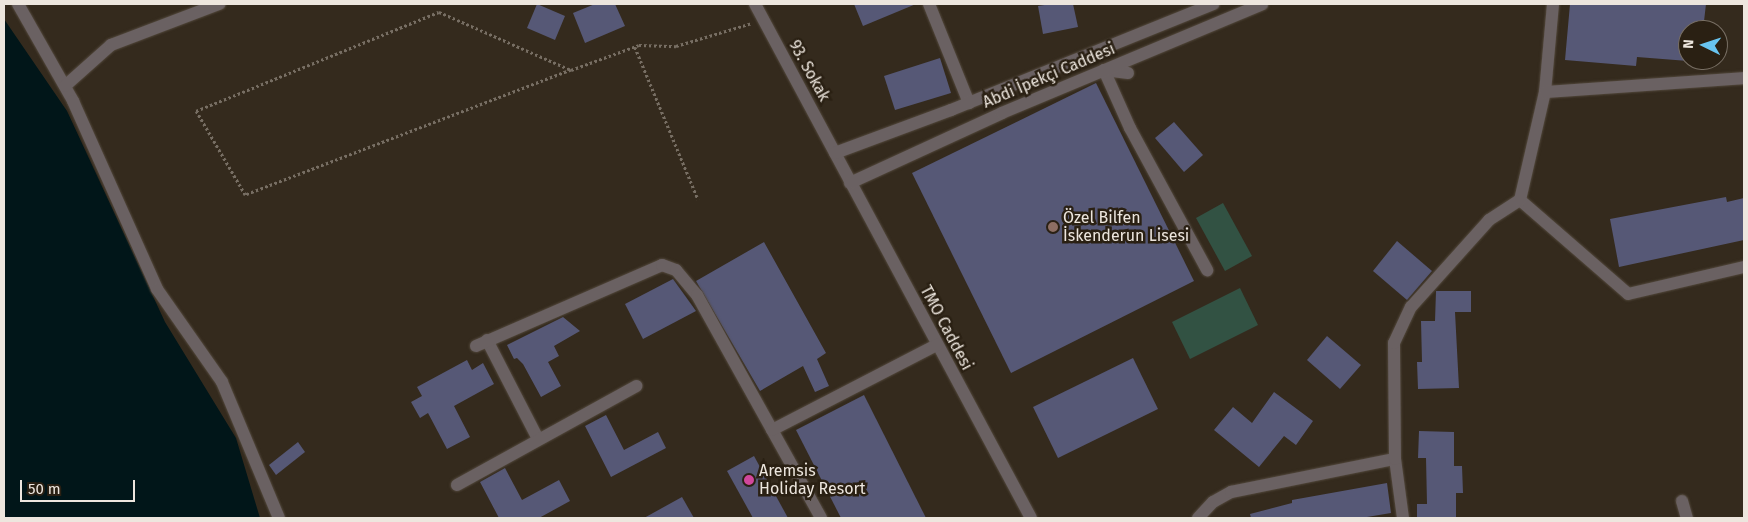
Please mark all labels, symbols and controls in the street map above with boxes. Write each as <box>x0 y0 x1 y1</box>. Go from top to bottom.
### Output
north arrow <box>1678 20 1728 70</box>
street label: 93. Sokak <box>784 37 834 105</box>
street label: Abdi İpekçi Caddesi <box>980 39 1118 113</box>
text: N <box>1680 39 1697 49</box>
place label: Özel Bilfen İskenderun Lisesi <box>1063 208 1189 246</box>
marker: Özel Bilfen İskenderun Lisesi <box>1047 221 1059 233</box>
street label: TMO Caddesi <box>916 282 976 374</box>
place label: Aremsis Holiday Resort <box>759 461 865 499</box>
scale bar <box>22 470 138 502</box>
marker: Aremsis Holiday Resort <box>743 474 755 486</box>
text: 50 m <box>28 480 61 498</box>

